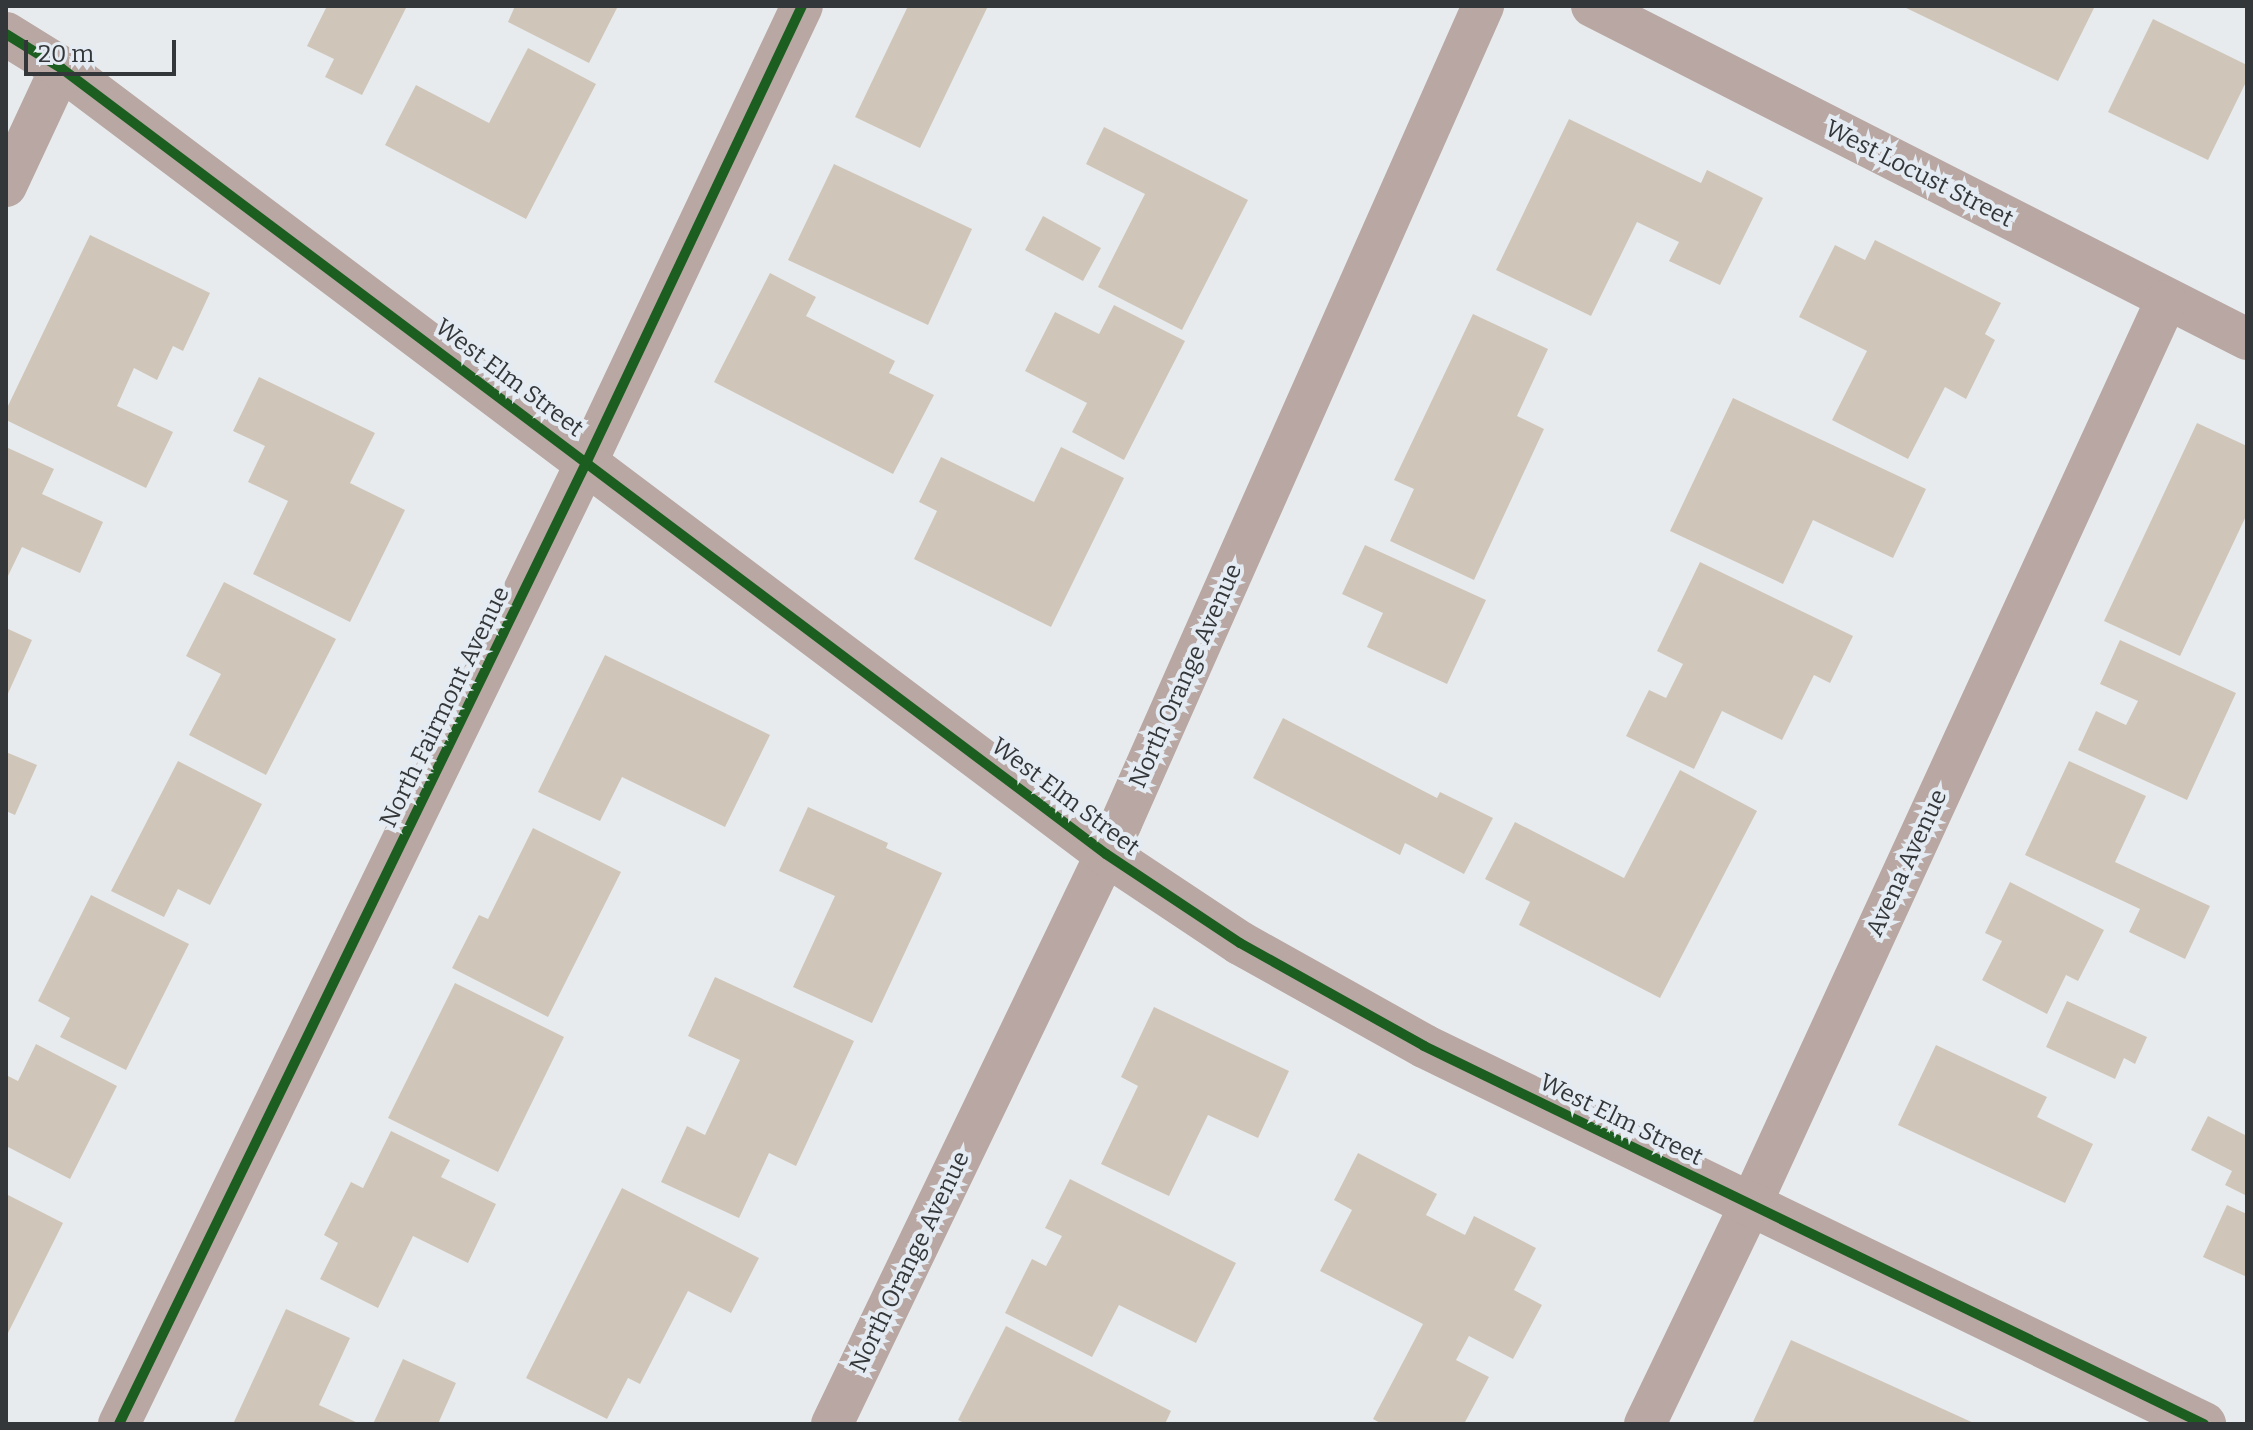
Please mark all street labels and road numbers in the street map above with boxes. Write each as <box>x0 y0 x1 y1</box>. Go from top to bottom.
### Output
street label: West Locust Street <box>1820 114 2018 234</box>
street label: West Elm Street <box>429 313 589 443</box>
street label: North Orange Avenue <box>1124 559 1248 793</box>
street label: North Fairmont Avenue <box>374 582 516 832</box>
street label: West Elm Street <box>985 732 1145 862</box>
street label: Avena Avenue <box>1860 785 1954 941</box>
street label: West Elm Street <box>1535 1068 1707 1172</box>
street label: North Orange Avenue <box>844 1147 976 1377</box>

